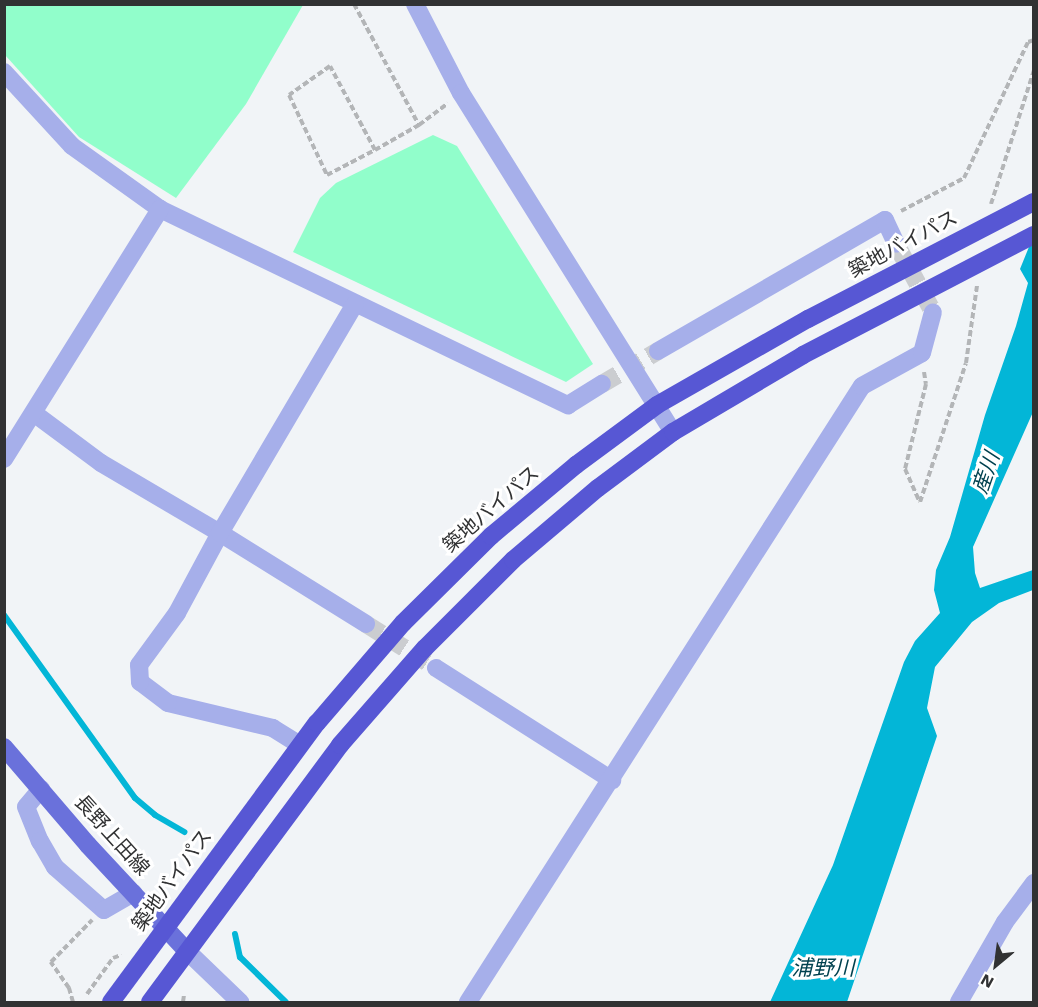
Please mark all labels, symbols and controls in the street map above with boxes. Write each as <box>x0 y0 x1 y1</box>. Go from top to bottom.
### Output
street label: 築地バイパス <box>844 205 962 283</box>
water label: 産川 <box>967 449 1005 497</box>
street label: 築地バイパス <box>438 461 544 557</box>
street label: 長野上田線 <box>70 790 154 880</box>
street label: 築地バイパス <box>127 824 217 936</box>
north arrow <box>966 935 1026 995</box>
water label: 浦野川 <box>792 955 854 981</box>
text: N <box>977 970 997 992</box>

